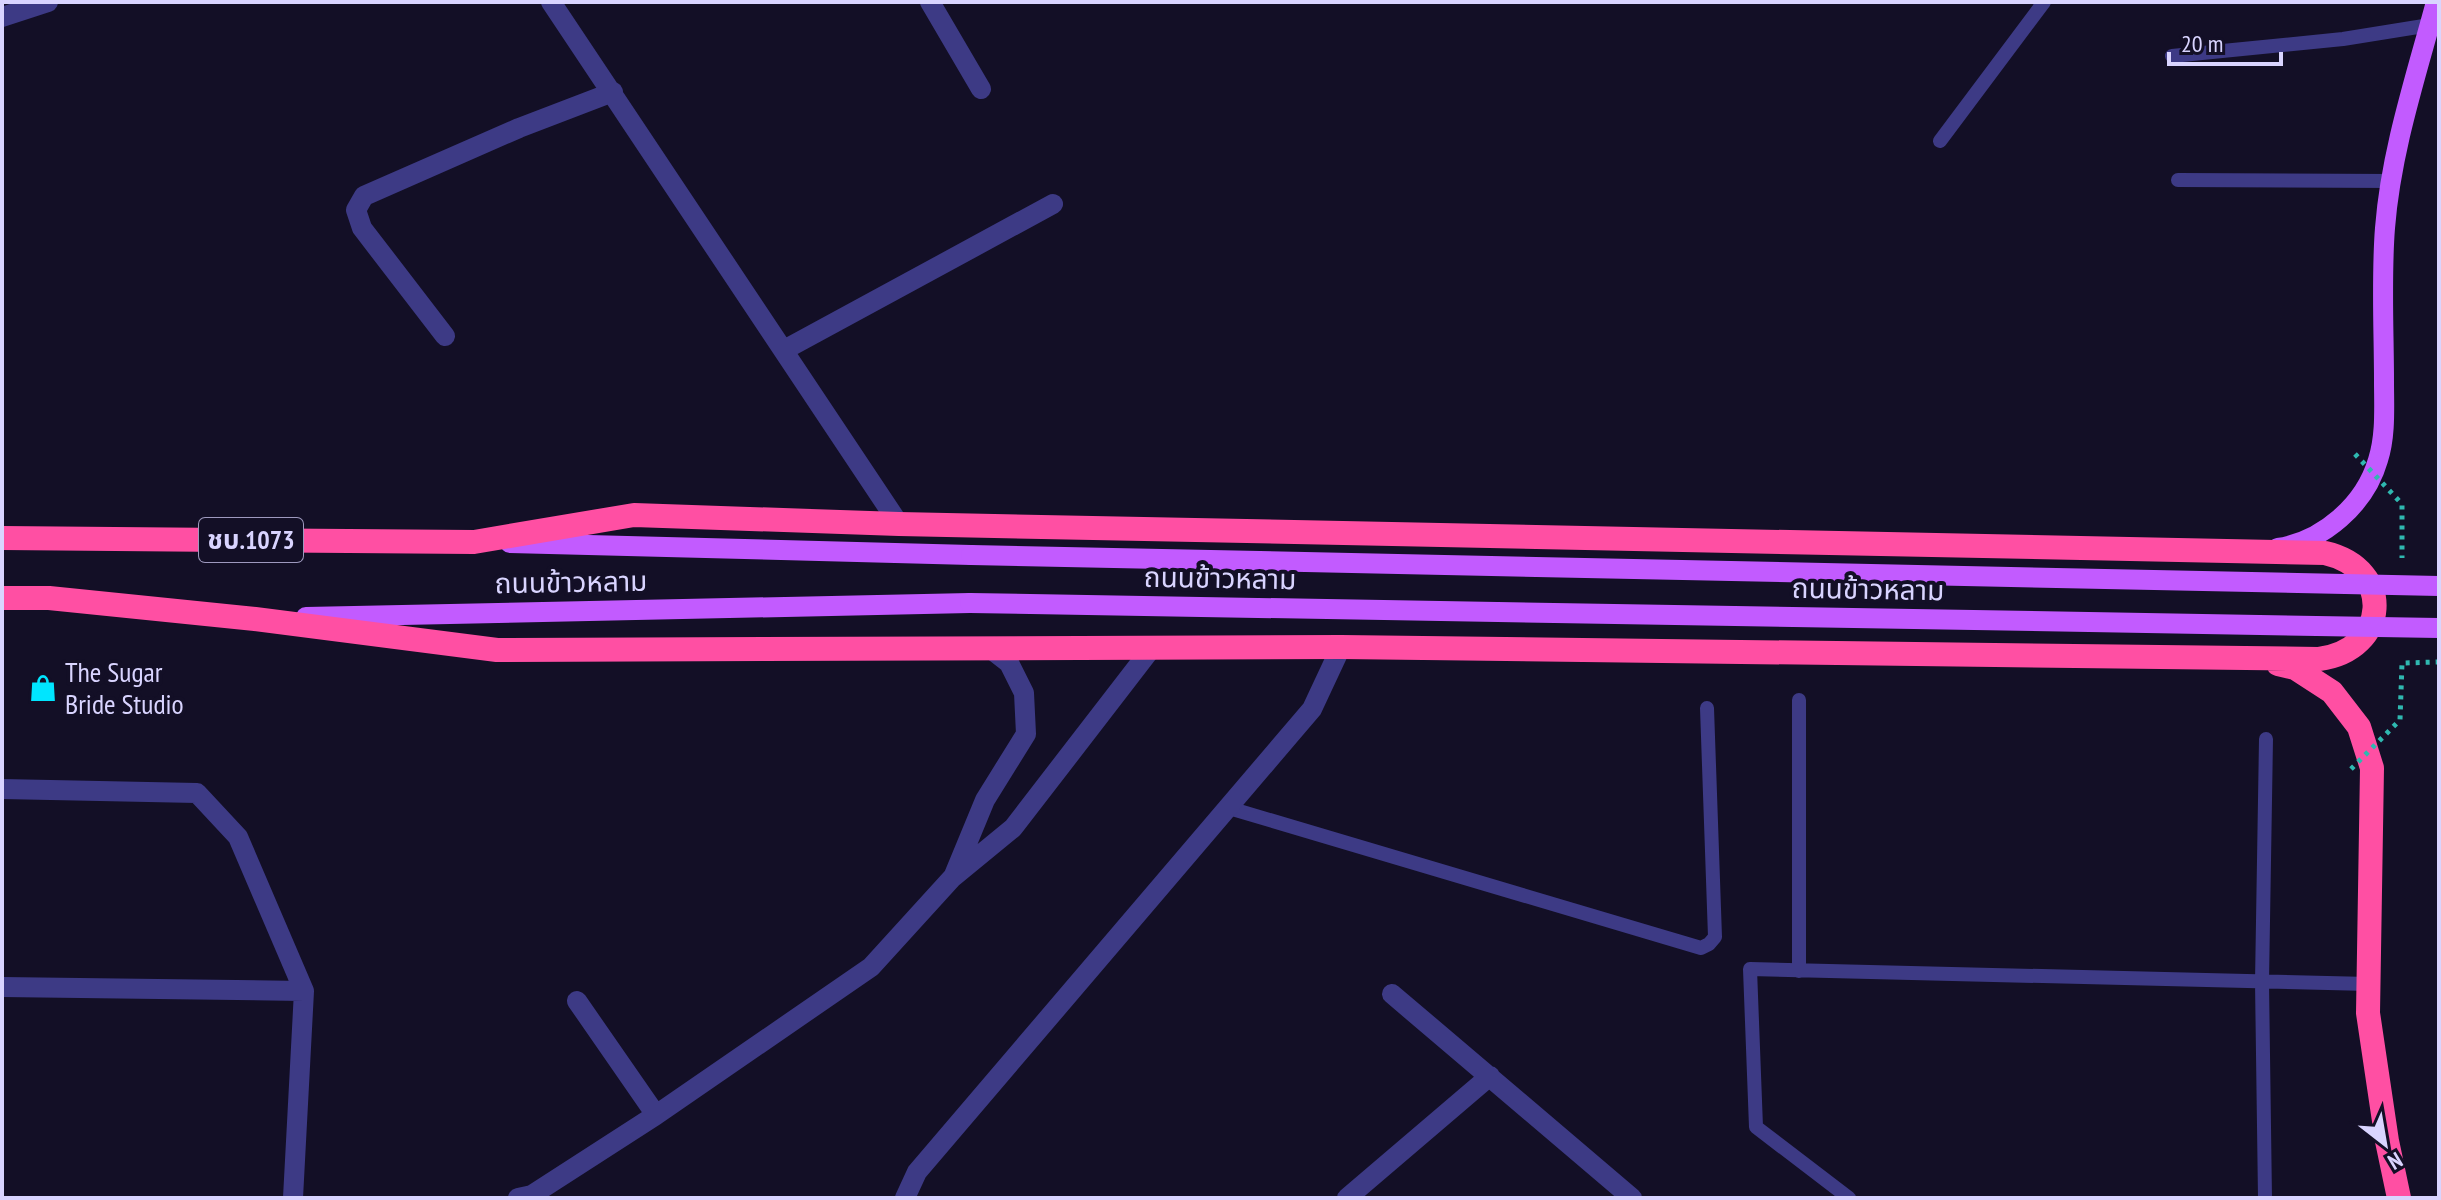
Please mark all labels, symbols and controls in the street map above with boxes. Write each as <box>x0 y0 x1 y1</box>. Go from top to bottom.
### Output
scale bar <box>2169 16 2281 66</box>
text: 20 m <box>2181 28 2223 59</box>
road number: ชบ.1073 <box>199 518 303 562</box>
street label: ถนนข้าวหลาม <box>1143 558 1297 597</box>
street label: ถนนข้าวหลาม <box>494 562 648 601</box>
street label: ถนนข้าวหลาม <box>1791 569 1945 608</box>
place label: The Sugar Bride Studio <box>65 653 184 722</box>
shop icon: The Sugar Bride Studio <box>28 673 58 703</box>
north arrow <box>2345 1104 2425 1184</box>
text: N <box>2383 1146 2408 1176</box>

